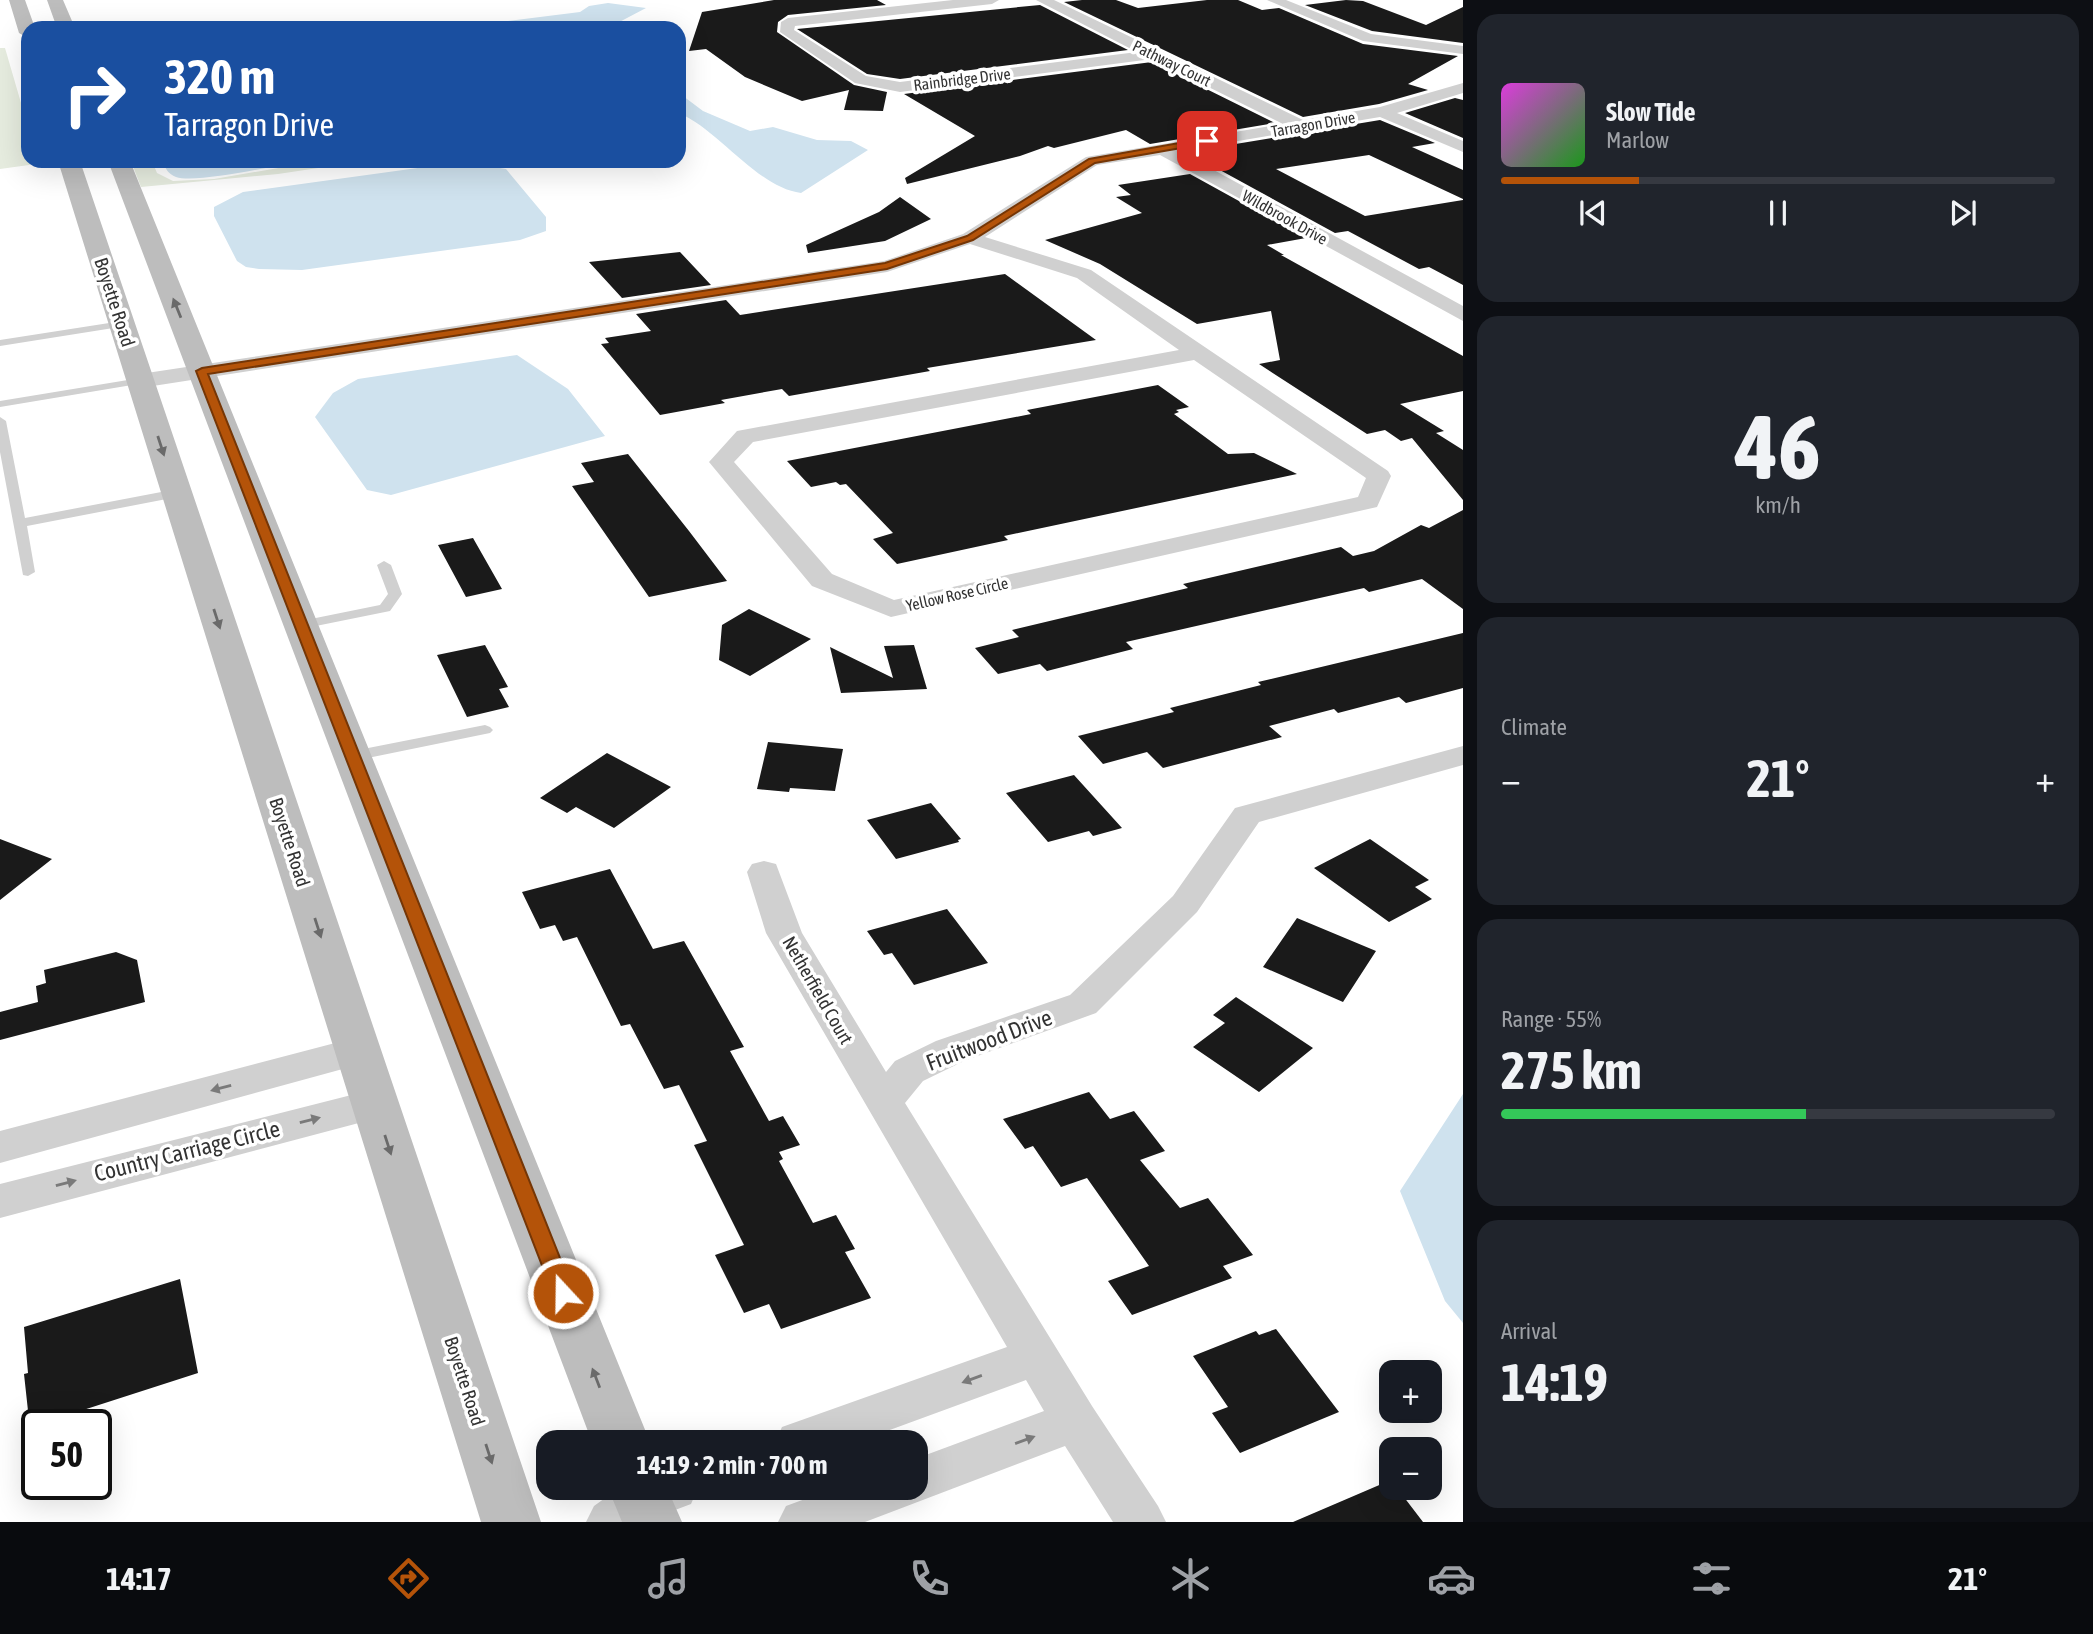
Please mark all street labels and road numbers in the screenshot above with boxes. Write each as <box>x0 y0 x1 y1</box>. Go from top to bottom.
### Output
street label: Pathway Court <box>1130 36 1214 91</box>
street label: Rainbridge Drive <box>913 64 1012 95</box>
street label: Tarragon Drive <box>1270 108 1357 141</box>
street label: Wildbrook Drive <box>1239 186 1331 248</box>
street label: Boyette Road <box>90 255 140 349</box>
street label: Yellow Rose Circle <box>904 573 1010 615</box>
street label: Boyette Road <box>265 795 315 889</box>
street label: Netherfield Court <box>778 932 858 1048</box>
street label: Fruitwood Drive <box>923 1004 1055 1076</box>
street label: Country Carriage Circle <box>92 1115 282 1187</box>
street label: Boyette Road <box>440 1334 490 1428</box>

